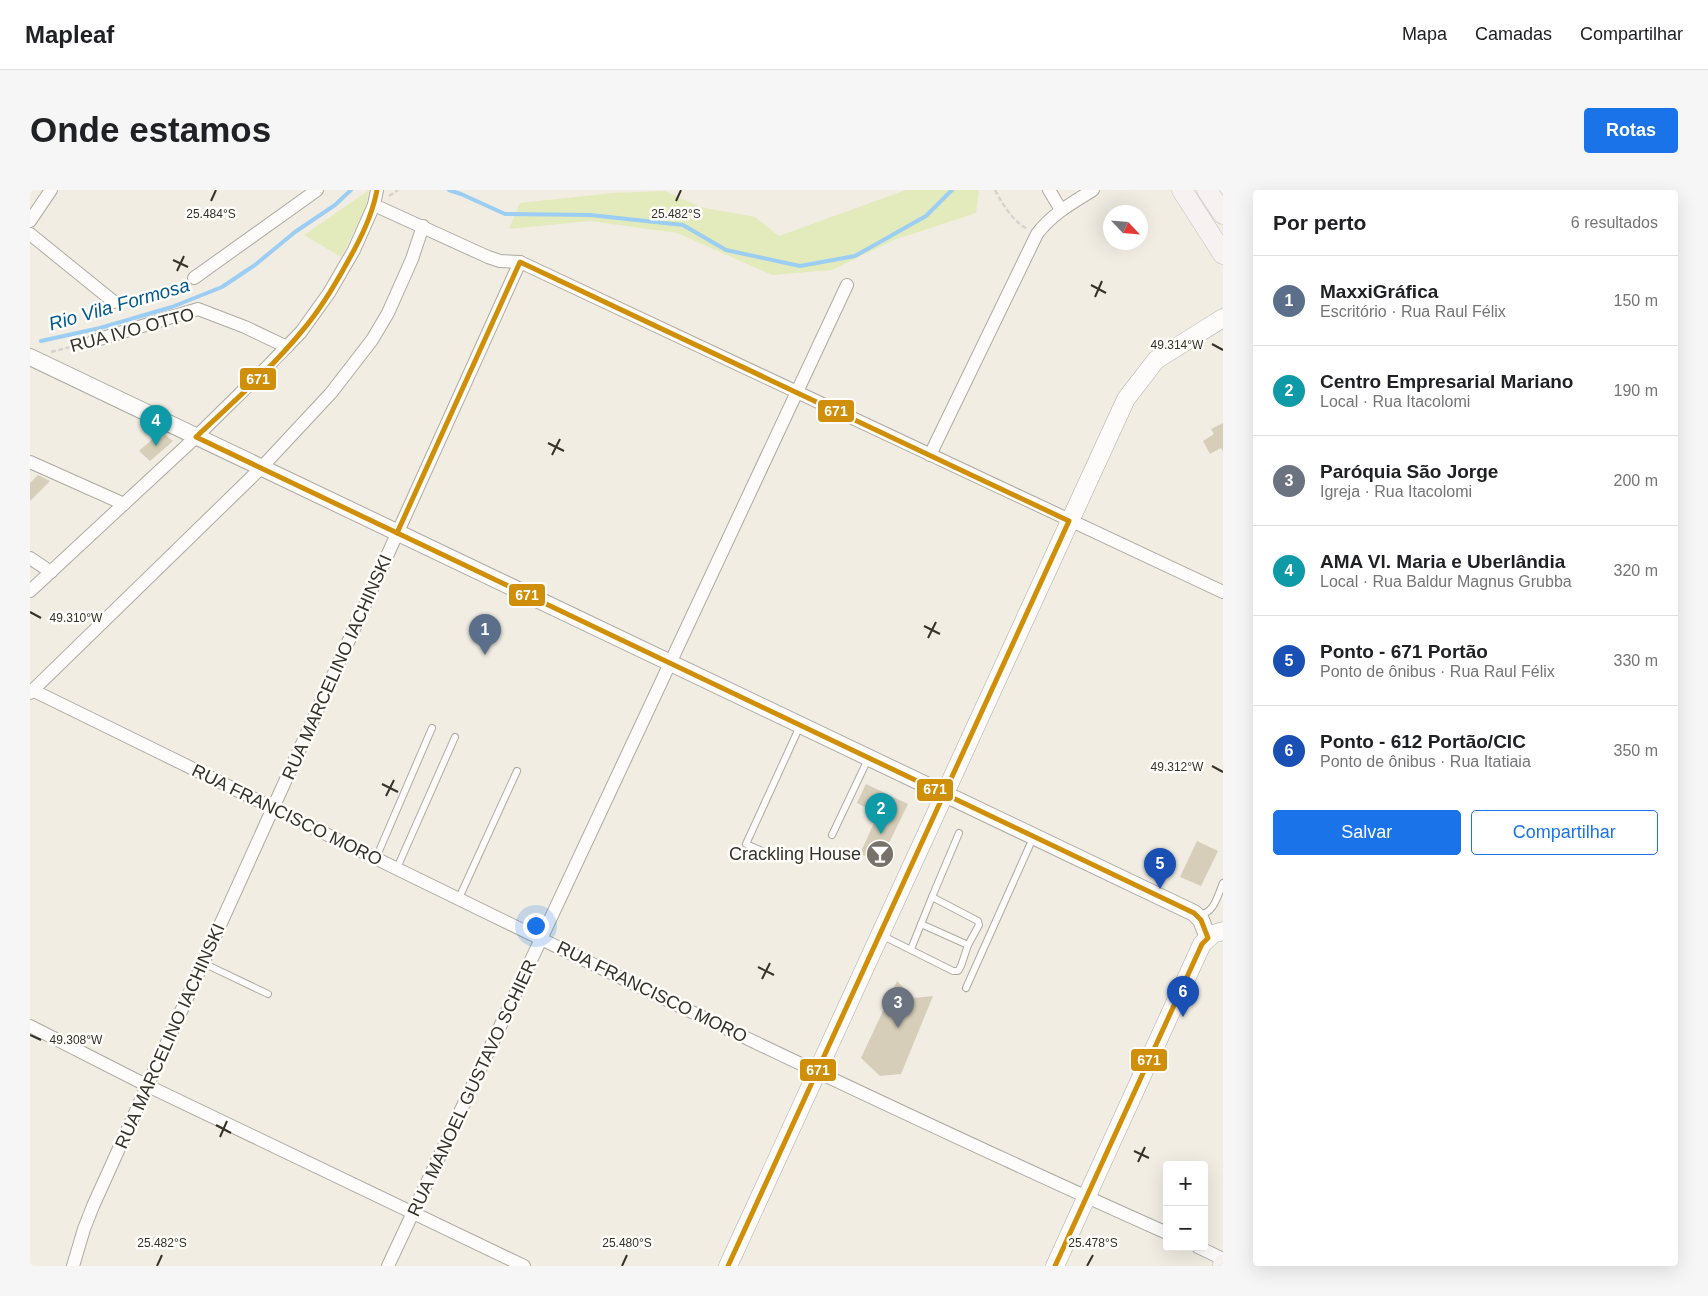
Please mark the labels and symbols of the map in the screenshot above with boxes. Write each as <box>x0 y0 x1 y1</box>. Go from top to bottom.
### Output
north arrow <box>1103 205 1148 250</box>
text: 25.484°S <box>186 207 236 221</box>
text: 25.482°S <box>651 207 701 221</box>
water label: Rio Vila Formosa <box>46 274 192 335</box>
street label: RUA IVO OTTO <box>68 304 196 356</box>
text: 49.314°W <box>1151 338 1204 352</box>
line badge: 671 <box>239 367 277 391</box>
text: 671 <box>246 371 270 387</box>
line badge: 671 <box>817 399 855 423</box>
text: 671 <box>824 403 848 419</box>
pin: 4 <box>140 405 172 446</box>
street label: RUA MARCELINO IACHINSKI <box>278 551 396 783</box>
line badge: 671 <box>508 583 546 607</box>
text: 671 <box>515 587 539 603</box>
text: 49.310°W <box>50 611 103 625</box>
pin: 1 <box>469 614 501 655</box>
street label: RUA FRANCISCO MORO <box>189 760 385 870</box>
text: 49.312°W <box>1151 760 1204 774</box>
line badge: 671 <box>916 778 954 802</box>
text: 671 <box>923 781 947 797</box>
pin: 2 <box>865 793 897 834</box>
bar icon: Crackling House <box>865 839 895 869</box>
place label: Crackling House <box>729 844 861 864</box>
pin: 5 <box>1144 848 1176 889</box>
your location <box>523 913 549 939</box>
street label: RUA MARCELINO IACHINSKI <box>111 920 229 1152</box>
street label: RUA FRANCISCO MORO <box>554 937 750 1047</box>
street label: RUA MANOEL GUSTAVO SCHIER <box>404 957 540 1219</box>
pin: 6 <box>1167 976 1199 1017</box>
pin: 3 <box>882 987 914 1028</box>
text: 49.308°W <box>50 1033 103 1047</box>
line badge: 671 <box>1130 1048 1168 1072</box>
text: 671 <box>1137 1052 1161 1068</box>
line badge: 671 <box>799 1058 837 1082</box>
text: 671 <box>806 1062 830 1078</box>
text: 25.482°S <box>137 1236 187 1250</box>
text: 25.480°S <box>602 1236 652 1250</box>
text: 25.478°S <box>1068 1236 1118 1250</box>

